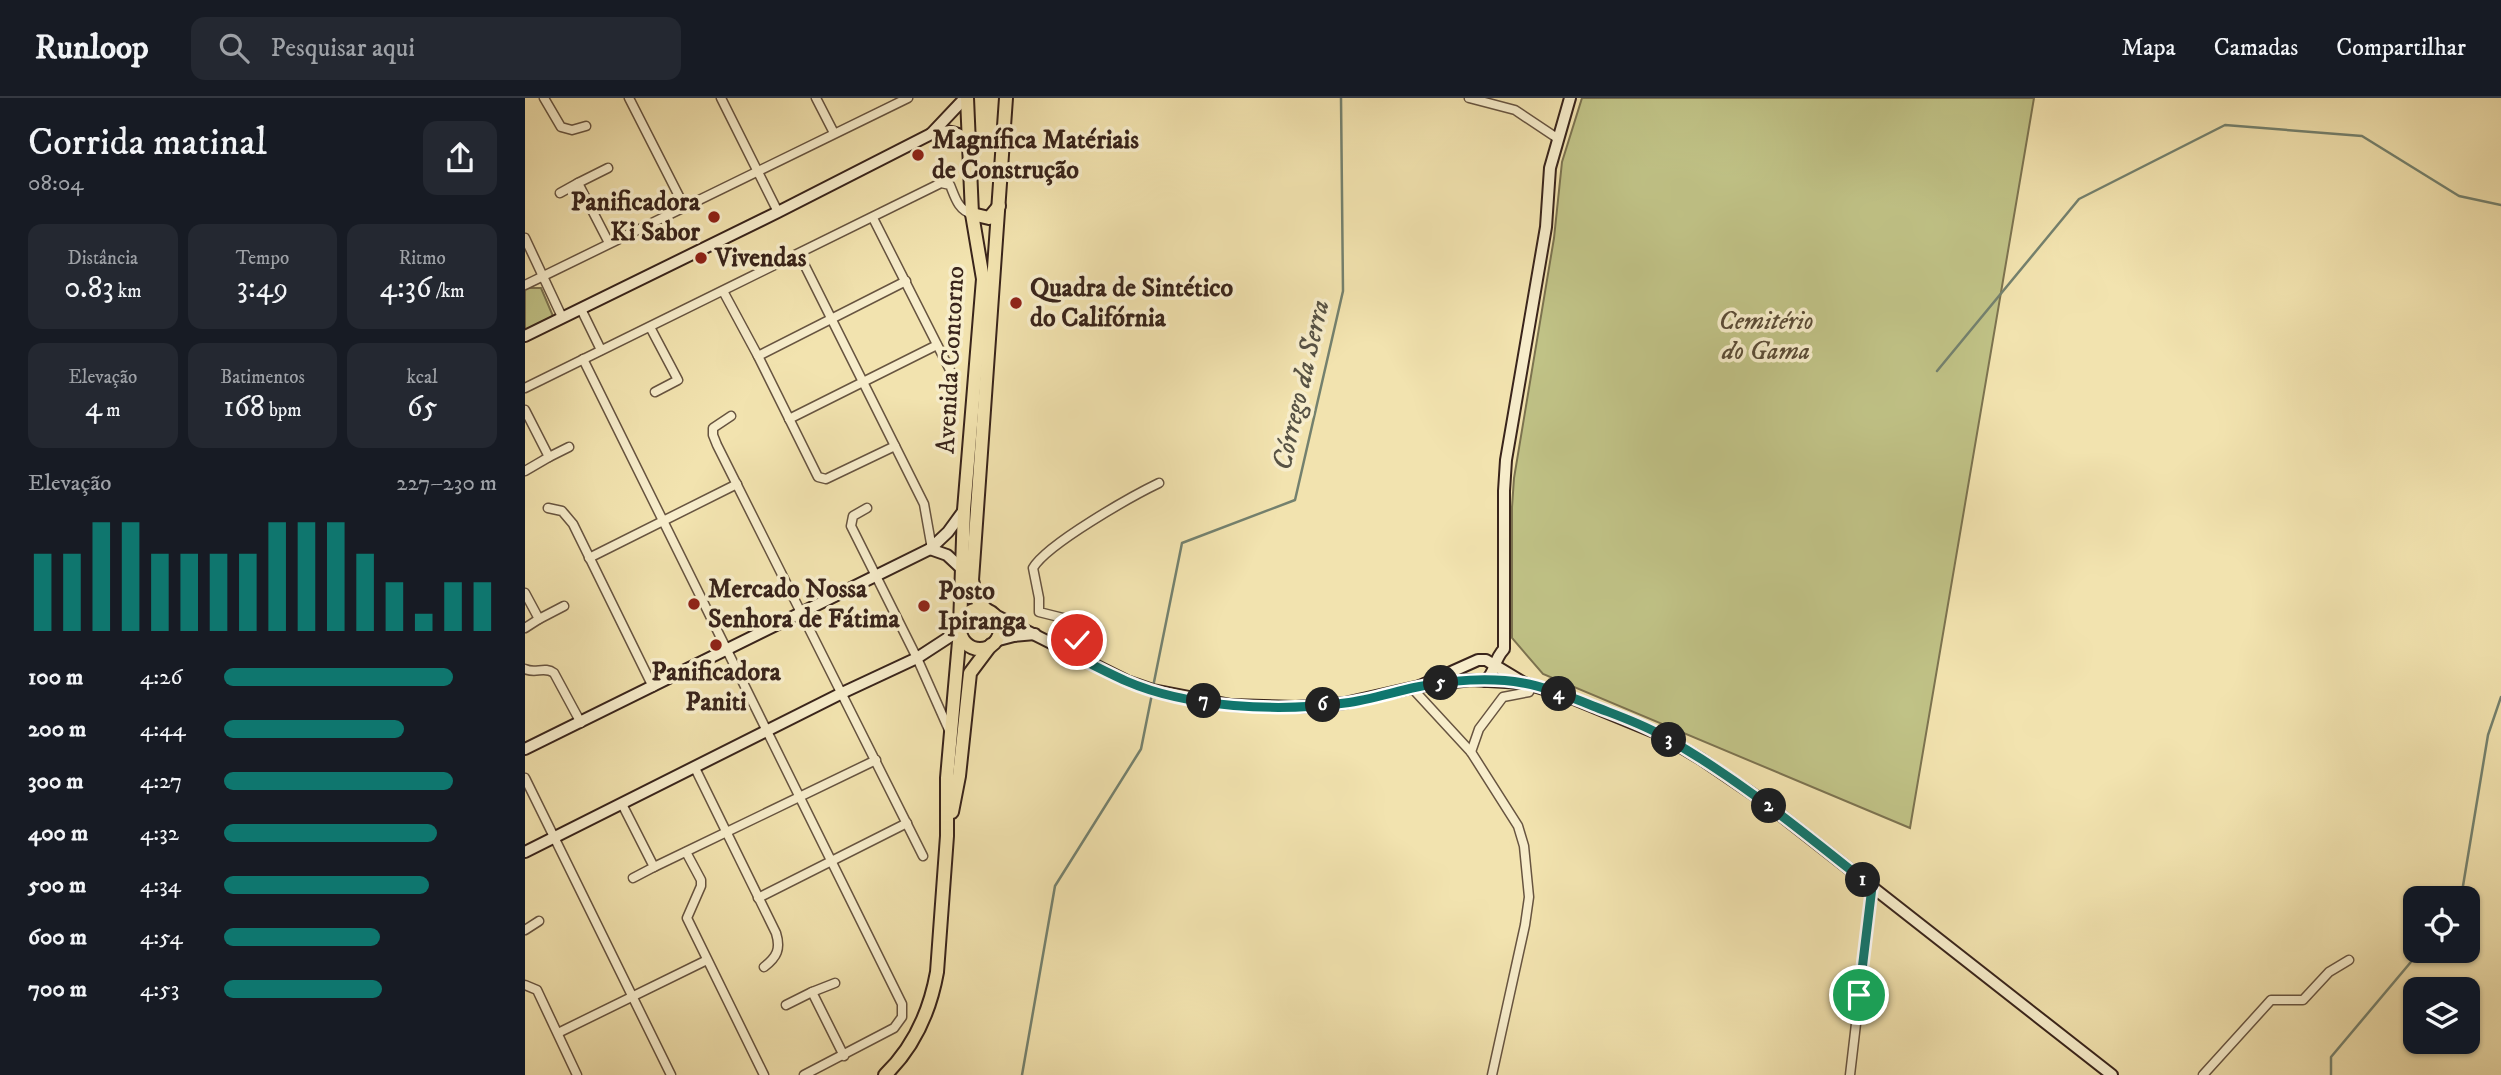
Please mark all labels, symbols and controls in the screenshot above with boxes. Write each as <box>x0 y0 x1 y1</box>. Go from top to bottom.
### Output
search box <box>191 17 681 80</box>
text: Runloop <box>35 28 149 69</box>
icon: search <box>215 29 253 67</box>
text: Pesquisar aqui <box>271 32 415 65</box>
text: Mapa <box>2121 33 2176 63</box>
text: Camadas <box>2214 33 2298 63</box>
text: Compartilhar <box>2336 33 2466 63</box>
text: Corrida matinal <box>28 119 267 167</box>
button: share <box>423 121 497 195</box>
place label: Magnífica Matériais de Construção <box>932 124 1139 187</box>
marker: Magnífica Matériais de Construção <box>910 147 926 163</box>
text: 08:04 <box>28 169 83 198</box>
place label: Panificadora Ki Sabor <box>570 186 701 249</box>
marker: Panificadora Ki Sabor <box>706 209 722 225</box>
place label: Vivendas <box>714 242 807 275</box>
text: Distância <box>68 247 138 270</box>
text: Tempo <box>236 247 289 270</box>
text: Ritmo <box>399 247 446 270</box>
marker: Vivendas <box>693 250 709 266</box>
street label: Avenida Contorno <box>930 265 972 455</box>
text: 0.83 <box>64 270 114 307</box>
text: 3:49 <box>237 270 288 307</box>
text: 4:36 <box>380 270 432 307</box>
place label: Quadra de Sintético do Califórnia <box>1030 272 1234 335</box>
text: km <box>114 280 141 303</box>
text: /km <box>432 280 465 303</box>
marker: Quadra de Sintético do Califórnia <box>1008 295 1024 311</box>
water label: Córrego da Serra <box>1264 296 1338 474</box>
park label: Cemitério do Gama <box>1719 305 1813 368</box>
text: Elevação <box>68 366 137 389</box>
text: Batimentos <box>220 366 305 389</box>
text: kcal <box>407 366 438 389</box>
text: 4 <box>85 389 102 426</box>
text: 168 <box>223 389 265 426</box>
text: 65 <box>407 389 437 426</box>
text: m <box>102 399 121 422</box>
text: bpm <box>265 399 302 422</box>
text: Elevação <box>28 469 111 498</box>
text: 227–230 m <box>396 469 497 498</box>
place label: Mercado Nossa Senhora de Fátima <box>708 573 900 636</box>
place label: Posto Ipiranga <box>938 575 1027 638</box>
marker: Mercado Nossa Senhora de Fátima <box>686 596 702 612</box>
marker: Posto Ipiranga <box>916 598 932 614</box>
pin <box>1047 610 1107 670</box>
icon: check <box>1058 621 1096 659</box>
marker: Panificadora Paniti <box>708 637 724 653</box>
place label: Panificadora Paniti <box>651 656 782 719</box>
text: 100 m <box>28 663 83 692</box>
text: 4:26 <box>140 663 183 692</box>
pin: 5 <box>1423 666 1459 700</box>
text: 5 <box>1436 671 1445 694</box>
pin: 4 <box>1541 676 1577 712</box>
text: 4 <box>1553 682 1564 705</box>
pin: 7 <box>1187 684 1221 718</box>
pin: 6 <box>1305 688 1341 722</box>
text: 7 <box>1198 689 1209 712</box>
text: 6 <box>1318 693 1327 716</box>
text: 200 m <box>28 715 86 744</box>
text: 4:44 <box>140 715 186 744</box>
pin: 3 <box>1651 722 1687 758</box>
text: 3 <box>1665 728 1672 751</box>
text: 300 m <box>28 767 84 796</box>
text: 4:27 <box>140 767 182 796</box>
pin: 2 <box>1751 788 1787 824</box>
text: 2 <box>1764 794 1773 817</box>
text: 400 m <box>28 819 88 848</box>
text: 4:32 <box>140 819 179 848</box>
pin: 1 <box>1845 862 1881 898</box>
text: 1 <box>1859 868 1866 891</box>
text: 500 m <box>28 871 86 900</box>
text: 4:34 <box>140 871 181 900</box>
map controls <box>2403 886 2480 1054</box>
button: locate <box>2403 886 2480 963</box>
text: 600 m <box>28 923 87 952</box>
text: 4:54 <box>140 923 183 952</box>
pin <box>1829 965 1889 1025</box>
text: 700 m <box>28 975 87 1004</box>
text: 4:53 <box>140 975 179 1004</box>
icon: arrive <box>1840 976 1878 1014</box>
button: layers <box>2403 977 2480 1054</box>

